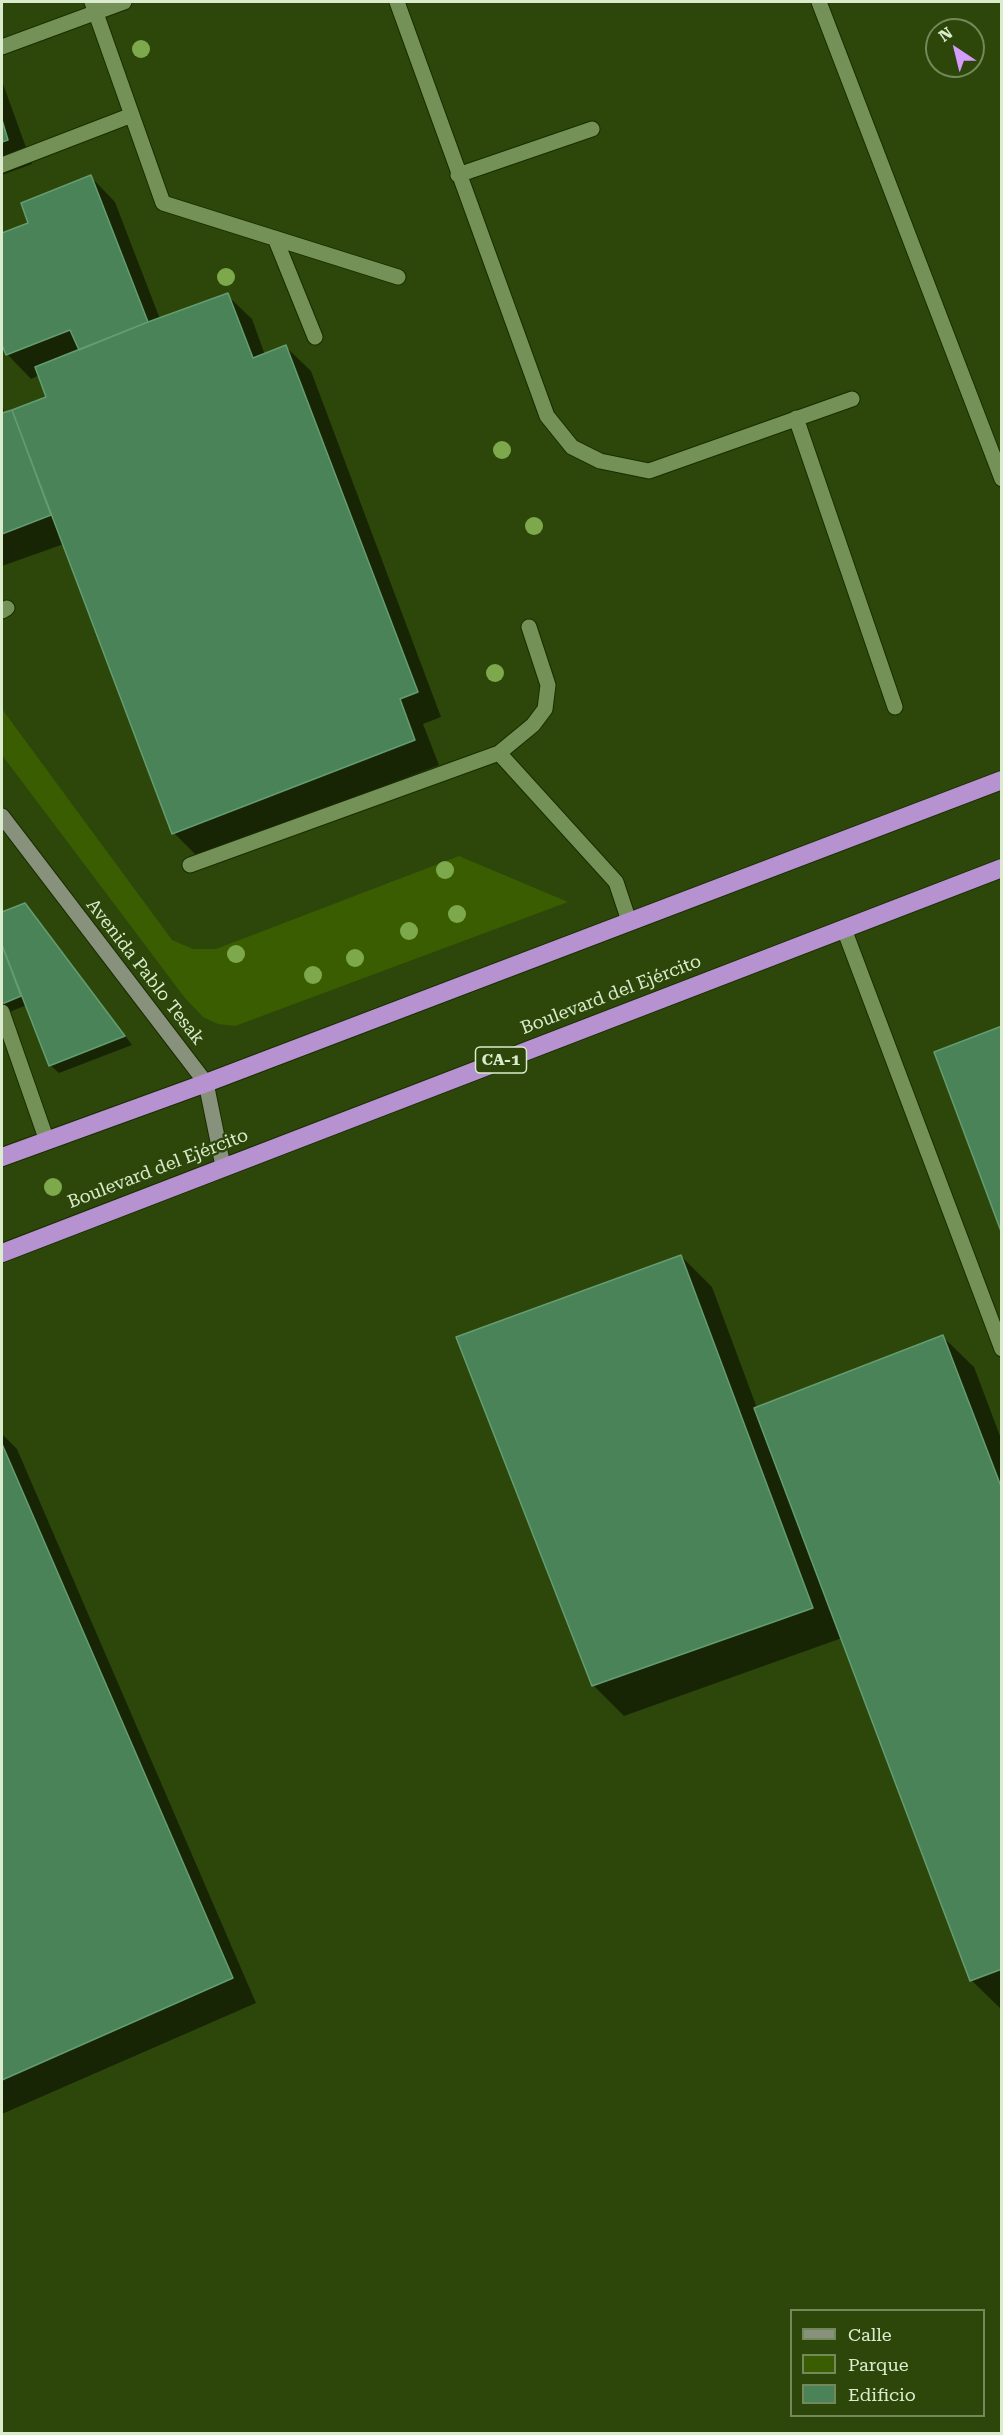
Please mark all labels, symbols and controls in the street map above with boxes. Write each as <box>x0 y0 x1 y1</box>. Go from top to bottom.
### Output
north arrow <box>925 18 985 78</box>
text: N <box>935 23 956 46</box>
street label: Avenida Pablo Tesak <box>81 895 209 1049</box>
street label: Boulevard del Ejército <box>518 951 704 1039</box>
road number: CA-1 <box>476 1047 526 1073</box>
street label: Boulevard del Ejército <box>65 1125 251 1213</box>
legend <box>790 2309 985 2417</box>
text: Calle <box>848 2324 892 2345</box>
text: Parque <box>848 2354 909 2375</box>
text: Edificio <box>848 2384 916 2405</box>

